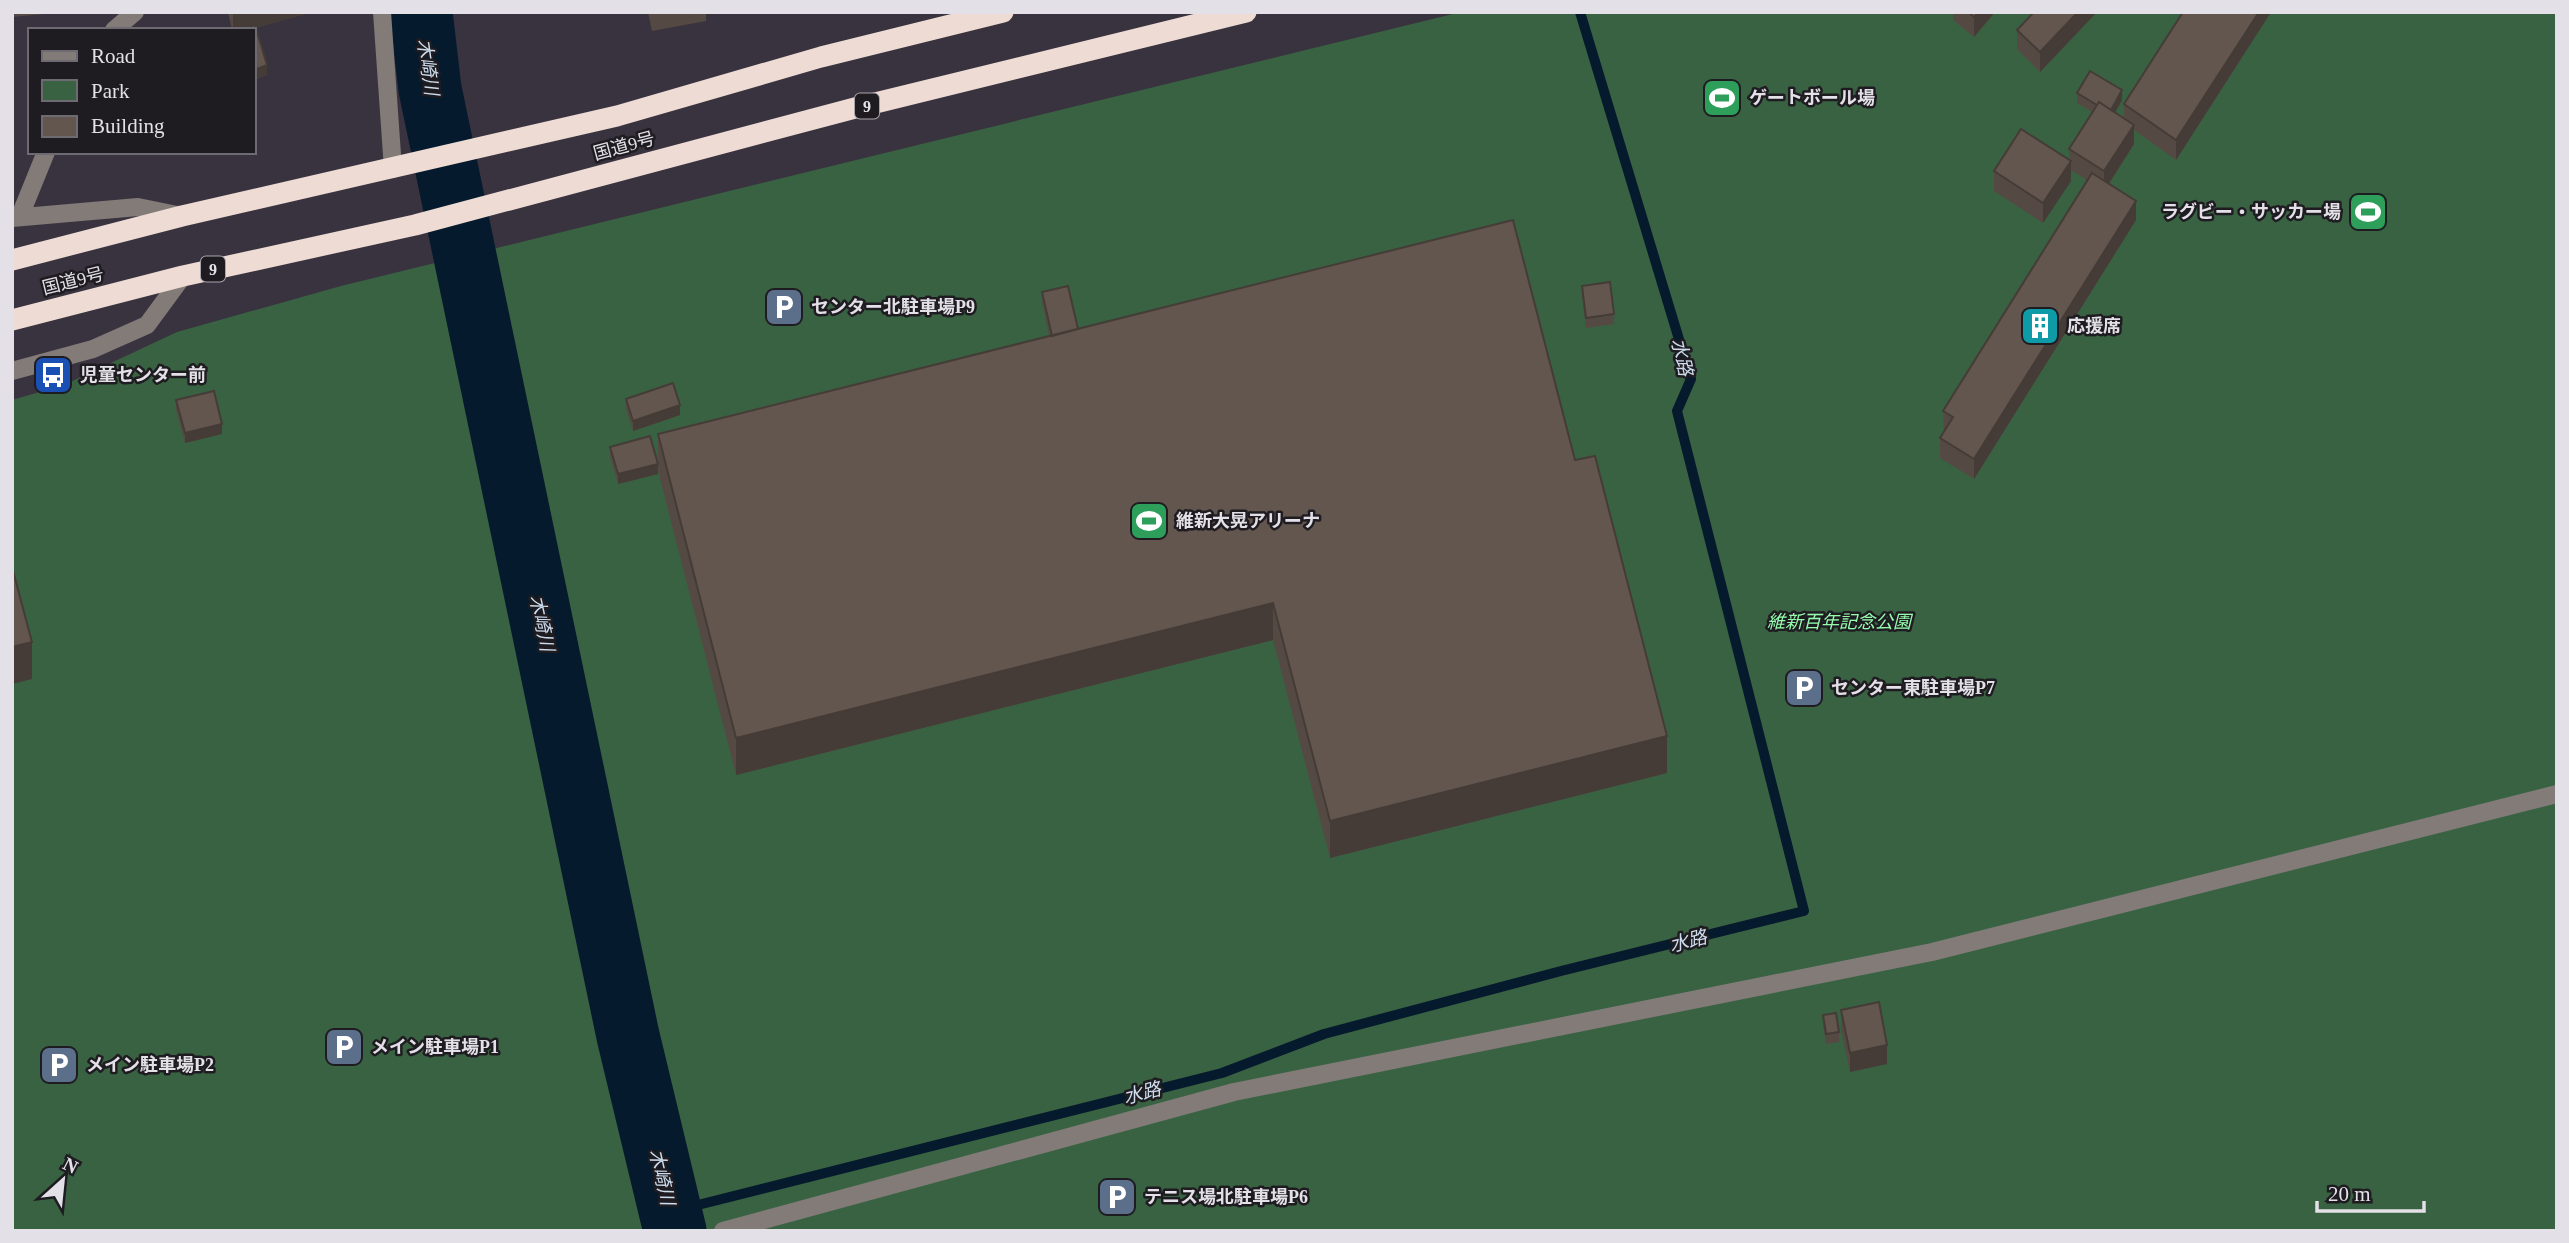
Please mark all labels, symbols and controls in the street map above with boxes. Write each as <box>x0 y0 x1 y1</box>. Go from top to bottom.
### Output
legend <box>28 28 256 154</box>
water label: 木崎川 <box>414 37 443 99</box>
text: Road <box>91 44 136 68</box>
sports icon: ゲートボール場 <box>1701 77 1743 119</box>
text: Park <box>91 79 130 103</box>
place label: ゲートボール場 <box>1749 88 1875 108</box>
road number: 9 <box>855 94 879 118</box>
text: Building <box>91 114 165 138</box>
street label: 国道9号 <box>591 128 657 164</box>
sports icon: ラグビー・サッカー場 <box>2347 191 2389 233</box>
place label: ラグビー・サッカー場 <box>2161 202 2341 222</box>
road number: 9 <box>201 256 225 282</box>
street label: 国道9号 <box>40 264 106 298</box>
parking icon: センター北駐車場P9 <box>763 286 805 328</box>
place label: センター北駐車場P9 <box>811 297 975 317</box>
building icon: 応援席 <box>2019 305 2061 347</box>
place label: 応援席 <box>2067 316 2121 336</box>
water label: 水路 <box>1667 336 1697 380</box>
bus stop icon: 児童センター前 <box>32 354 74 396</box>
place label: 児童センター前 <box>80 365 206 385</box>
sports icon: 維新大晃アリーナ <box>1128 500 1170 542</box>
place label: 維新大晃アリーナ <box>1176 511 1320 531</box>
water label: 木崎川 <box>526 593 559 655</box>
park label: 維新百年記念公園 <box>1767 612 1914 632</box>
parking icon: センター東駐車場P7 <box>1783 667 1825 709</box>
place label: センター東駐車場P7 <box>1831 678 1995 698</box>
water label: 水路 <box>1667 926 1711 956</box>
parking icon: メイン駐車場P1 <box>323 1026 365 1068</box>
place label: メイン駐車場P1 <box>371 1037 499 1057</box>
parking icon: メイン駐車場P2 <box>38 1044 80 1086</box>
place label: メイン駐車場P2 <box>86 1055 214 1075</box>
water label: 水路 <box>1121 1078 1165 1108</box>
north arrow <box>28 1145 98 1215</box>
water label: 木崎川 <box>645 1147 679 1209</box>
text: N <box>60 1153 82 1178</box>
scale bar <box>2317 1170 2424 1214</box>
parking icon: テニス場北駐車場P6 <box>1096 1176 1138 1218</box>
text: 20 m <box>2328 1182 2371 1206</box>
place label: テニス場北駐車場P6 <box>1144 1187 1308 1207</box>

